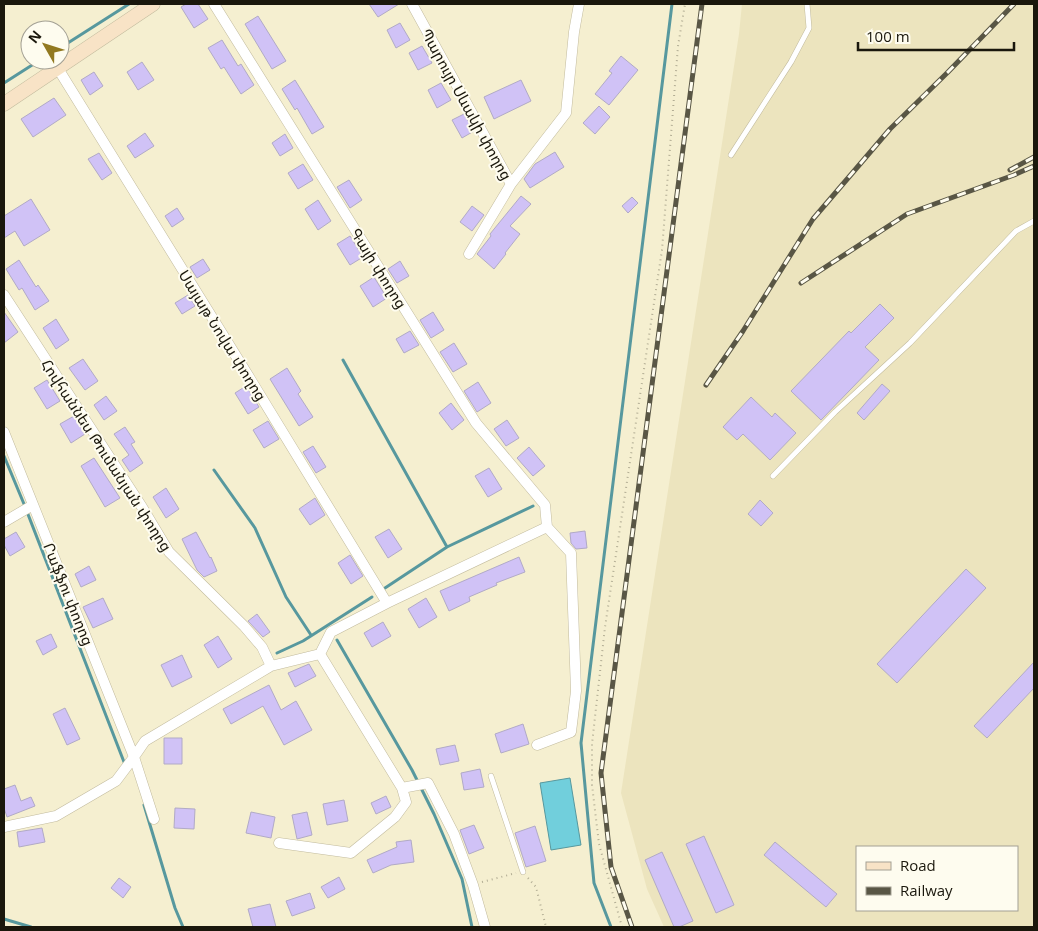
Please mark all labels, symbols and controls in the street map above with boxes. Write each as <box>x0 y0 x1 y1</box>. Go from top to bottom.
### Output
north arrow <box>20 20 70 70</box>
scale bar <box>858 20 1014 52</box>
street label: Պարույր Սևակի փողոց <box>417 25 517 183</box>
text: N <box>24 26 45 47</box>
text: 100 m <box>866 26 910 46</box>
street label: Գայի փողոց <box>346 224 412 312</box>
street label: Սայաթ Նովա փողոց <box>175 266 271 404</box>
street label: Հովհաննես Թումանյան փողոց <box>37 355 177 555</box>
street label: Րաֆֆու փողոց <box>39 540 99 648</box>
legend <box>856 846 1018 911</box>
text: Road <box>900 855 936 875</box>
text: Railway <box>900 880 953 900</box>

